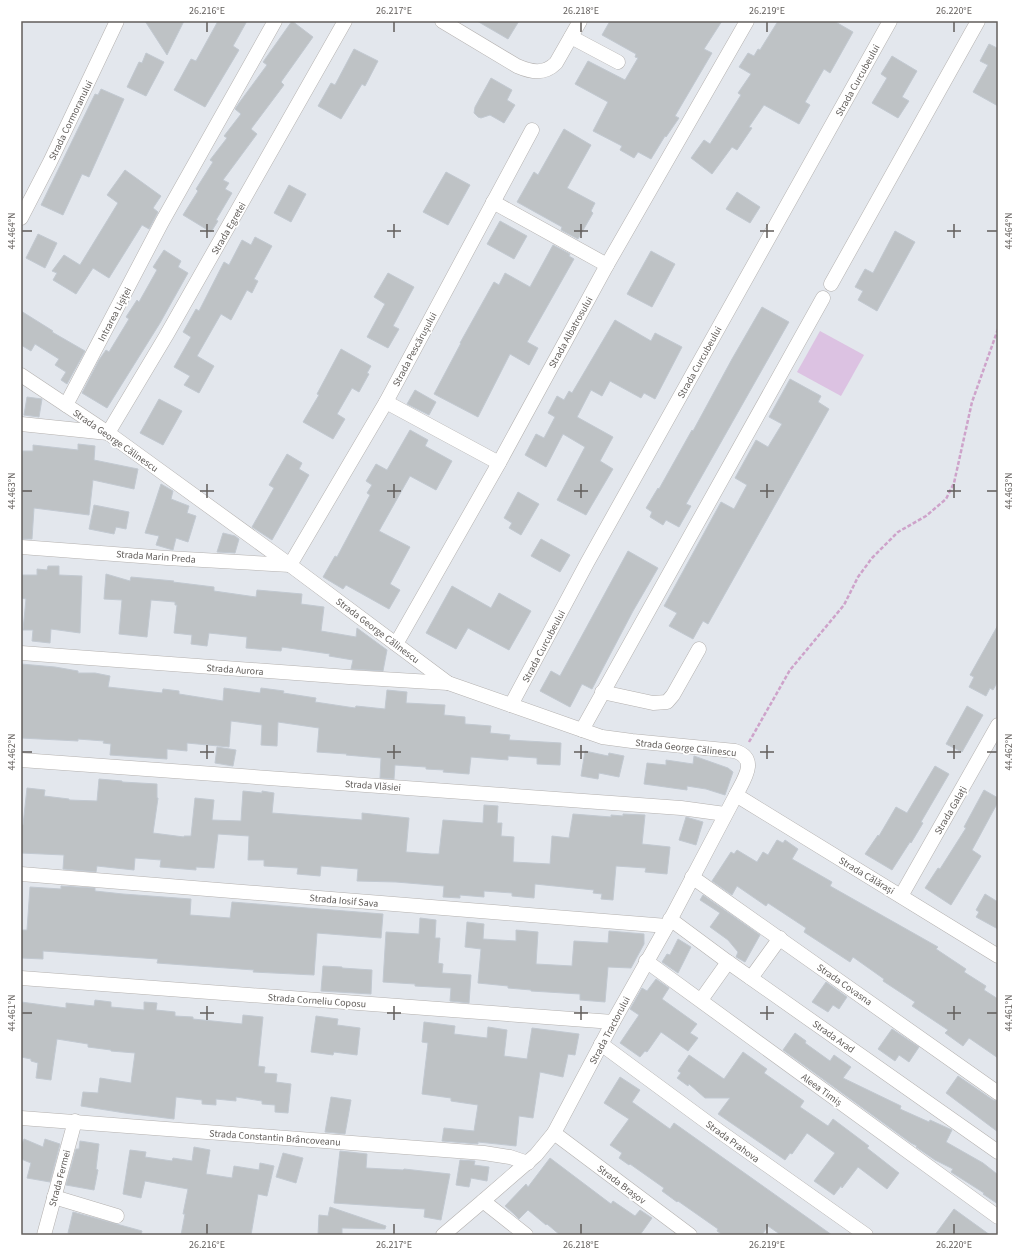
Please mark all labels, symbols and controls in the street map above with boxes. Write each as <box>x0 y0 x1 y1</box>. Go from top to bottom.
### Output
text: 26.216°E <box>189 4 225 18</box>
text: 26.217°E <box>376 4 412 18</box>
text: 26.218°E <box>563 4 599 18</box>
text: 26.219°E <box>749 4 785 18</box>
text: 26.220°E <box>936 4 972 18</box>
street label: Strada Curcubeului <box>832 42 883 119</box>
street label: Strada Cormoranului <box>45 78 96 163</box>
street label: Strada Egretei <box>208 200 250 257</box>
text: 44.464°N <box>5 212 19 250</box>
text: 44.464°N <box>1002 212 1016 250</box>
street label: Intrarea Lișiței <box>95 285 135 344</box>
street label: Strada Albatrosului <box>545 294 596 371</box>
street label: Strada Pescărușului <box>389 310 440 389</box>
street label: Strada Curcubeului <box>674 324 725 401</box>
street label: Strada George Călinescu <box>70 406 161 476</box>
text: 44.463°N <box>5 472 19 510</box>
text: 44.463°N <box>1002 472 1016 510</box>
street label: Strada Marin Preda <box>116 547 196 567</box>
street label: Strada George Călinescu <box>333 595 422 667</box>
street label: Strada Curcubeului <box>519 608 569 685</box>
street label: Strada Aurora <box>206 661 264 679</box>
text: 44.462°N <box>5 733 19 771</box>
text: 44.462°N <box>1002 733 1016 771</box>
street label: Strada George Călinescu <box>635 736 737 760</box>
street label: Strada Vlăsiei <box>344 777 401 795</box>
street label: Strada Galați <box>931 784 970 837</box>
street label: Strada Călărași <box>836 854 897 898</box>
street label: Strada Iosif Sava <box>309 891 379 911</box>
street label: Strada Covasna <box>814 961 875 1009</box>
street label: Strada Corneliu Coposu <box>267 991 367 1011</box>
text: 44.461°N <box>5 994 19 1032</box>
street label: Strada Tractorului <box>586 994 634 1067</box>
text: 44.461°N <box>1002 994 1016 1032</box>
street label: Strada Arad <box>810 1017 857 1056</box>
street label: Aleea Timiș <box>798 1070 845 1109</box>
street label: Strada Prahova <box>703 1117 762 1166</box>
street label: Strada Constantin Brâncoveanu <box>209 1126 341 1150</box>
street label: Strada Fermei <box>46 1148 74 1208</box>
street label: Strada Brașov <box>594 1162 649 1208</box>
text: 26.216°E <box>189 1238 225 1252</box>
text: 26.217°E <box>376 1238 412 1252</box>
text: 26.218°E <box>563 1238 599 1252</box>
text: 26.219°E <box>749 1238 785 1252</box>
text: 26.220°E <box>936 1238 972 1252</box>

